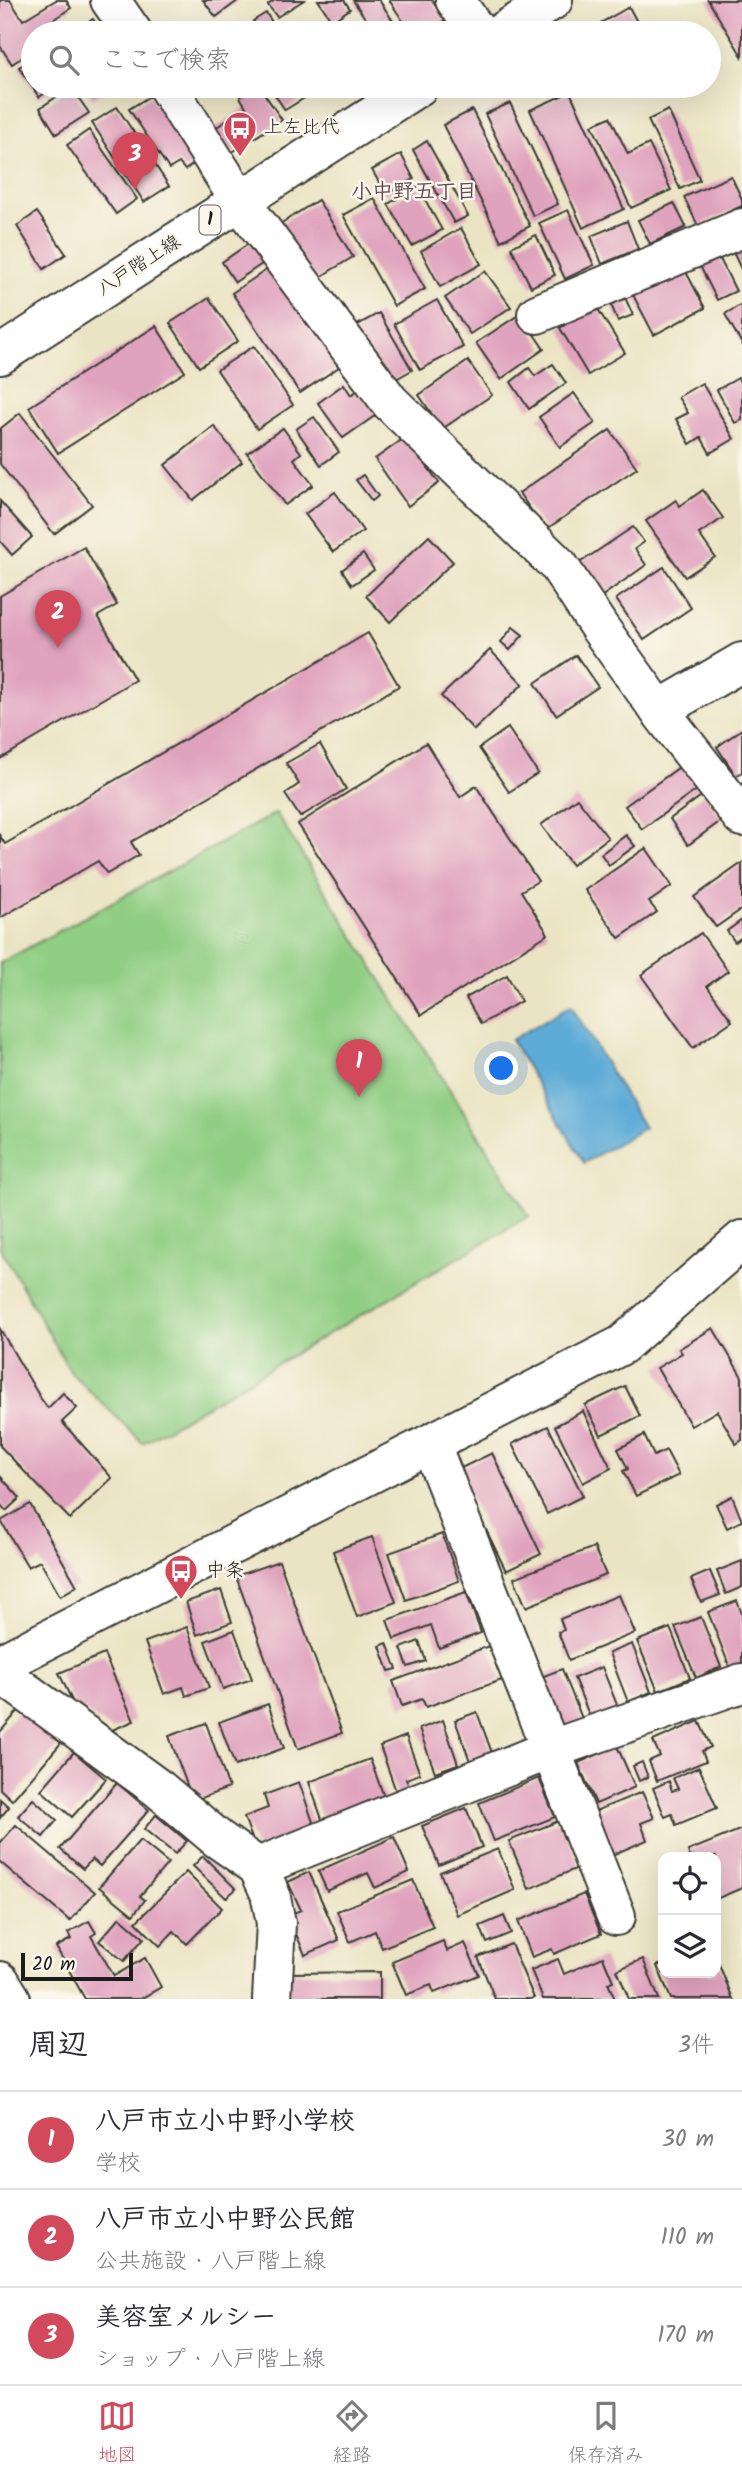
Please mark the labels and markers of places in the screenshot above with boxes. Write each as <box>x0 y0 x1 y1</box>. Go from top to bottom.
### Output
bus stop icon: 上左比代 <box>221 109 259 158</box>
place label: 上左比代 <box>264 113 340 143</box>
pin: 3 <box>112 132 158 190</box>
pin: 2 <box>35 590 81 648</box>
pin: 1 <box>336 1039 382 1097</box>
bus stop icon: 中条 <box>162 1552 200 1601</box>
place label: 中条 <box>206 1556 244 1586</box>

